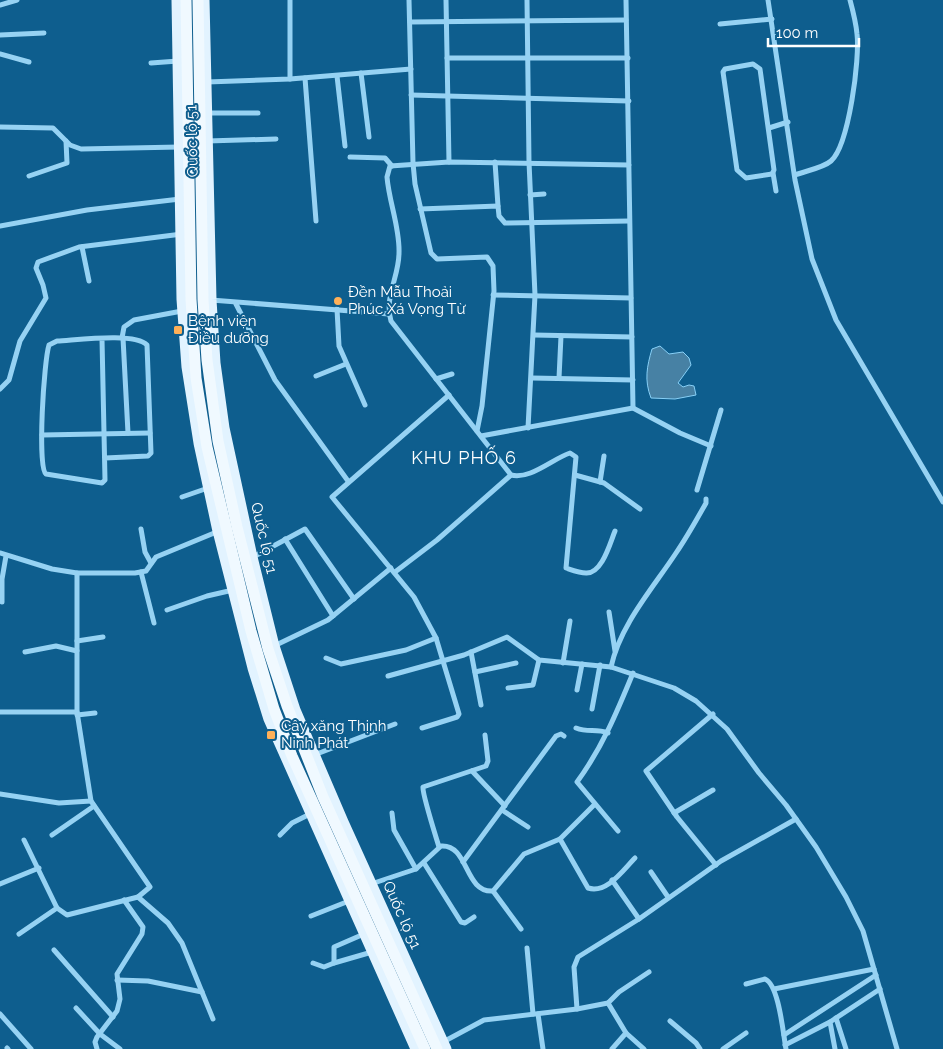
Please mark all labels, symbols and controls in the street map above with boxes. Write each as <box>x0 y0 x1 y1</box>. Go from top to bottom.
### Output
scale bar <box>768 15 859 47</box>
text: 100 m <box>776 24 818 42</box>
street label: Quốc lộ 51 <box>182 104 202 177</box>
place label: Đền Mẫu Thoải Phúc Xá Vọng Từ <box>348 283 466 318</box>
marker: Đền Mẫu Thoải Phúc Xá Vọng Từ <box>332 295 344 307</box>
place label: Bệnh viện Điều dưỡng <box>188 312 269 347</box>
marker: Bệnh viện Điều dưỡng <box>172 324 184 336</box>
district label: KHU PHỐ 6 <box>411 445 517 468</box>
street label: Quốc lộ 51 <box>247 501 281 576</box>
place label: Cây xăng Thịnh Ninh Phát <box>281 717 387 752</box>
marker: Cây xăng Thịnh Ninh Phát <box>265 729 277 741</box>
street label: Quốc lộ 51 <box>379 878 425 952</box>

